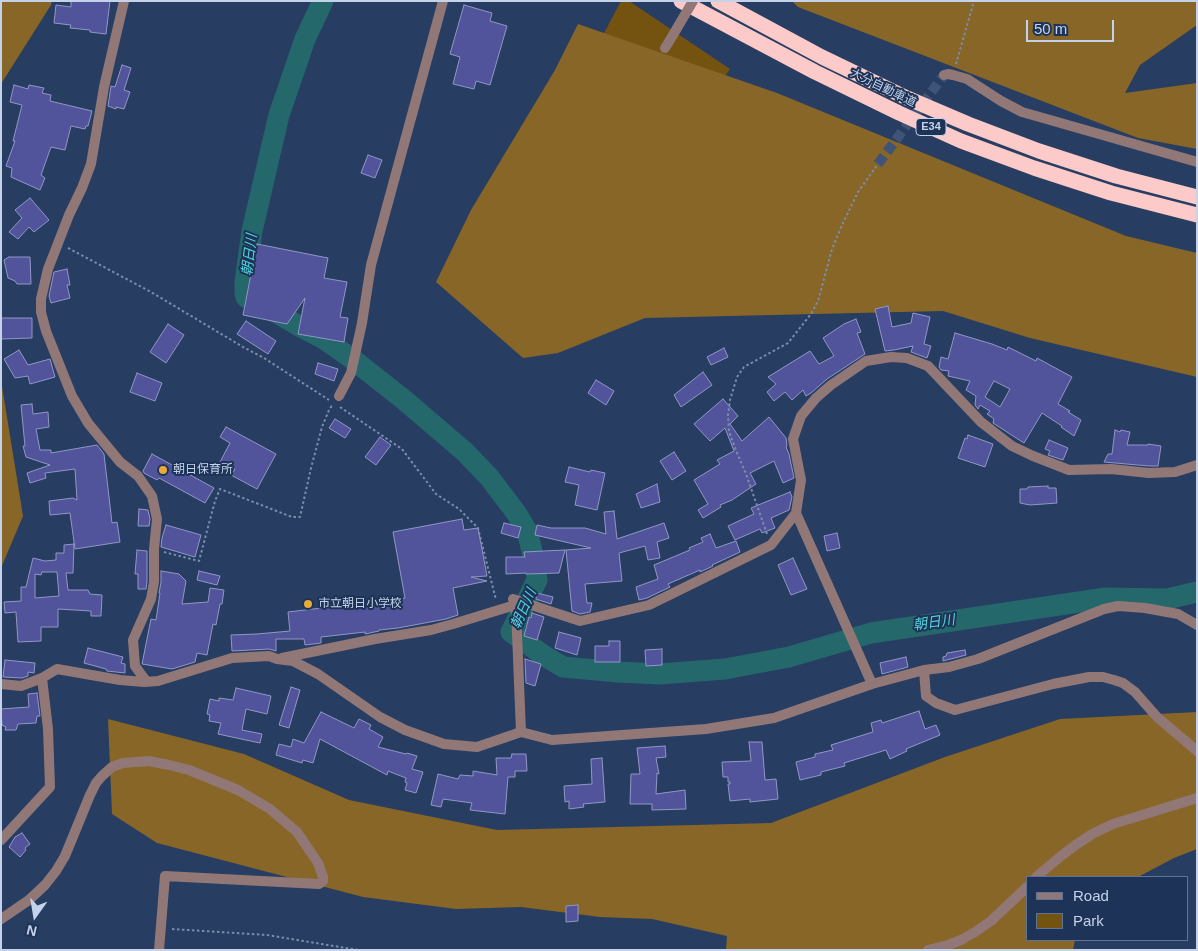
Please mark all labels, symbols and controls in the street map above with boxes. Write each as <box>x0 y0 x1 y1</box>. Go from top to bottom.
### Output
scale bar <box>1028 10 1116 42</box>
text: 50 m <box>1034 20 1067 37</box>
street label: 大分自動車道 <box>847 66 919 110</box>
road number: E34 <box>916 118 946 136</box>
water label: 朝日川 <box>239 233 261 277</box>
place label: 朝日保育所 <box>173 463 233 477</box>
marker: 朝日保育所 <box>157 464 169 476</box>
water label: 朝日川 <box>508 586 540 632</box>
place label: 市立朝日小学校 <box>318 597 402 611</box>
marker: 市立朝日小学校 <box>302 598 314 610</box>
water label: 朝日川 <box>912 612 956 634</box>
legend <box>1026 876 1188 941</box>
text: Road <box>1073 887 1109 904</box>
north arrow <box>10 891 60 941</box>
text: Park <box>1073 912 1104 929</box>
text: N <box>25 922 38 940</box>

